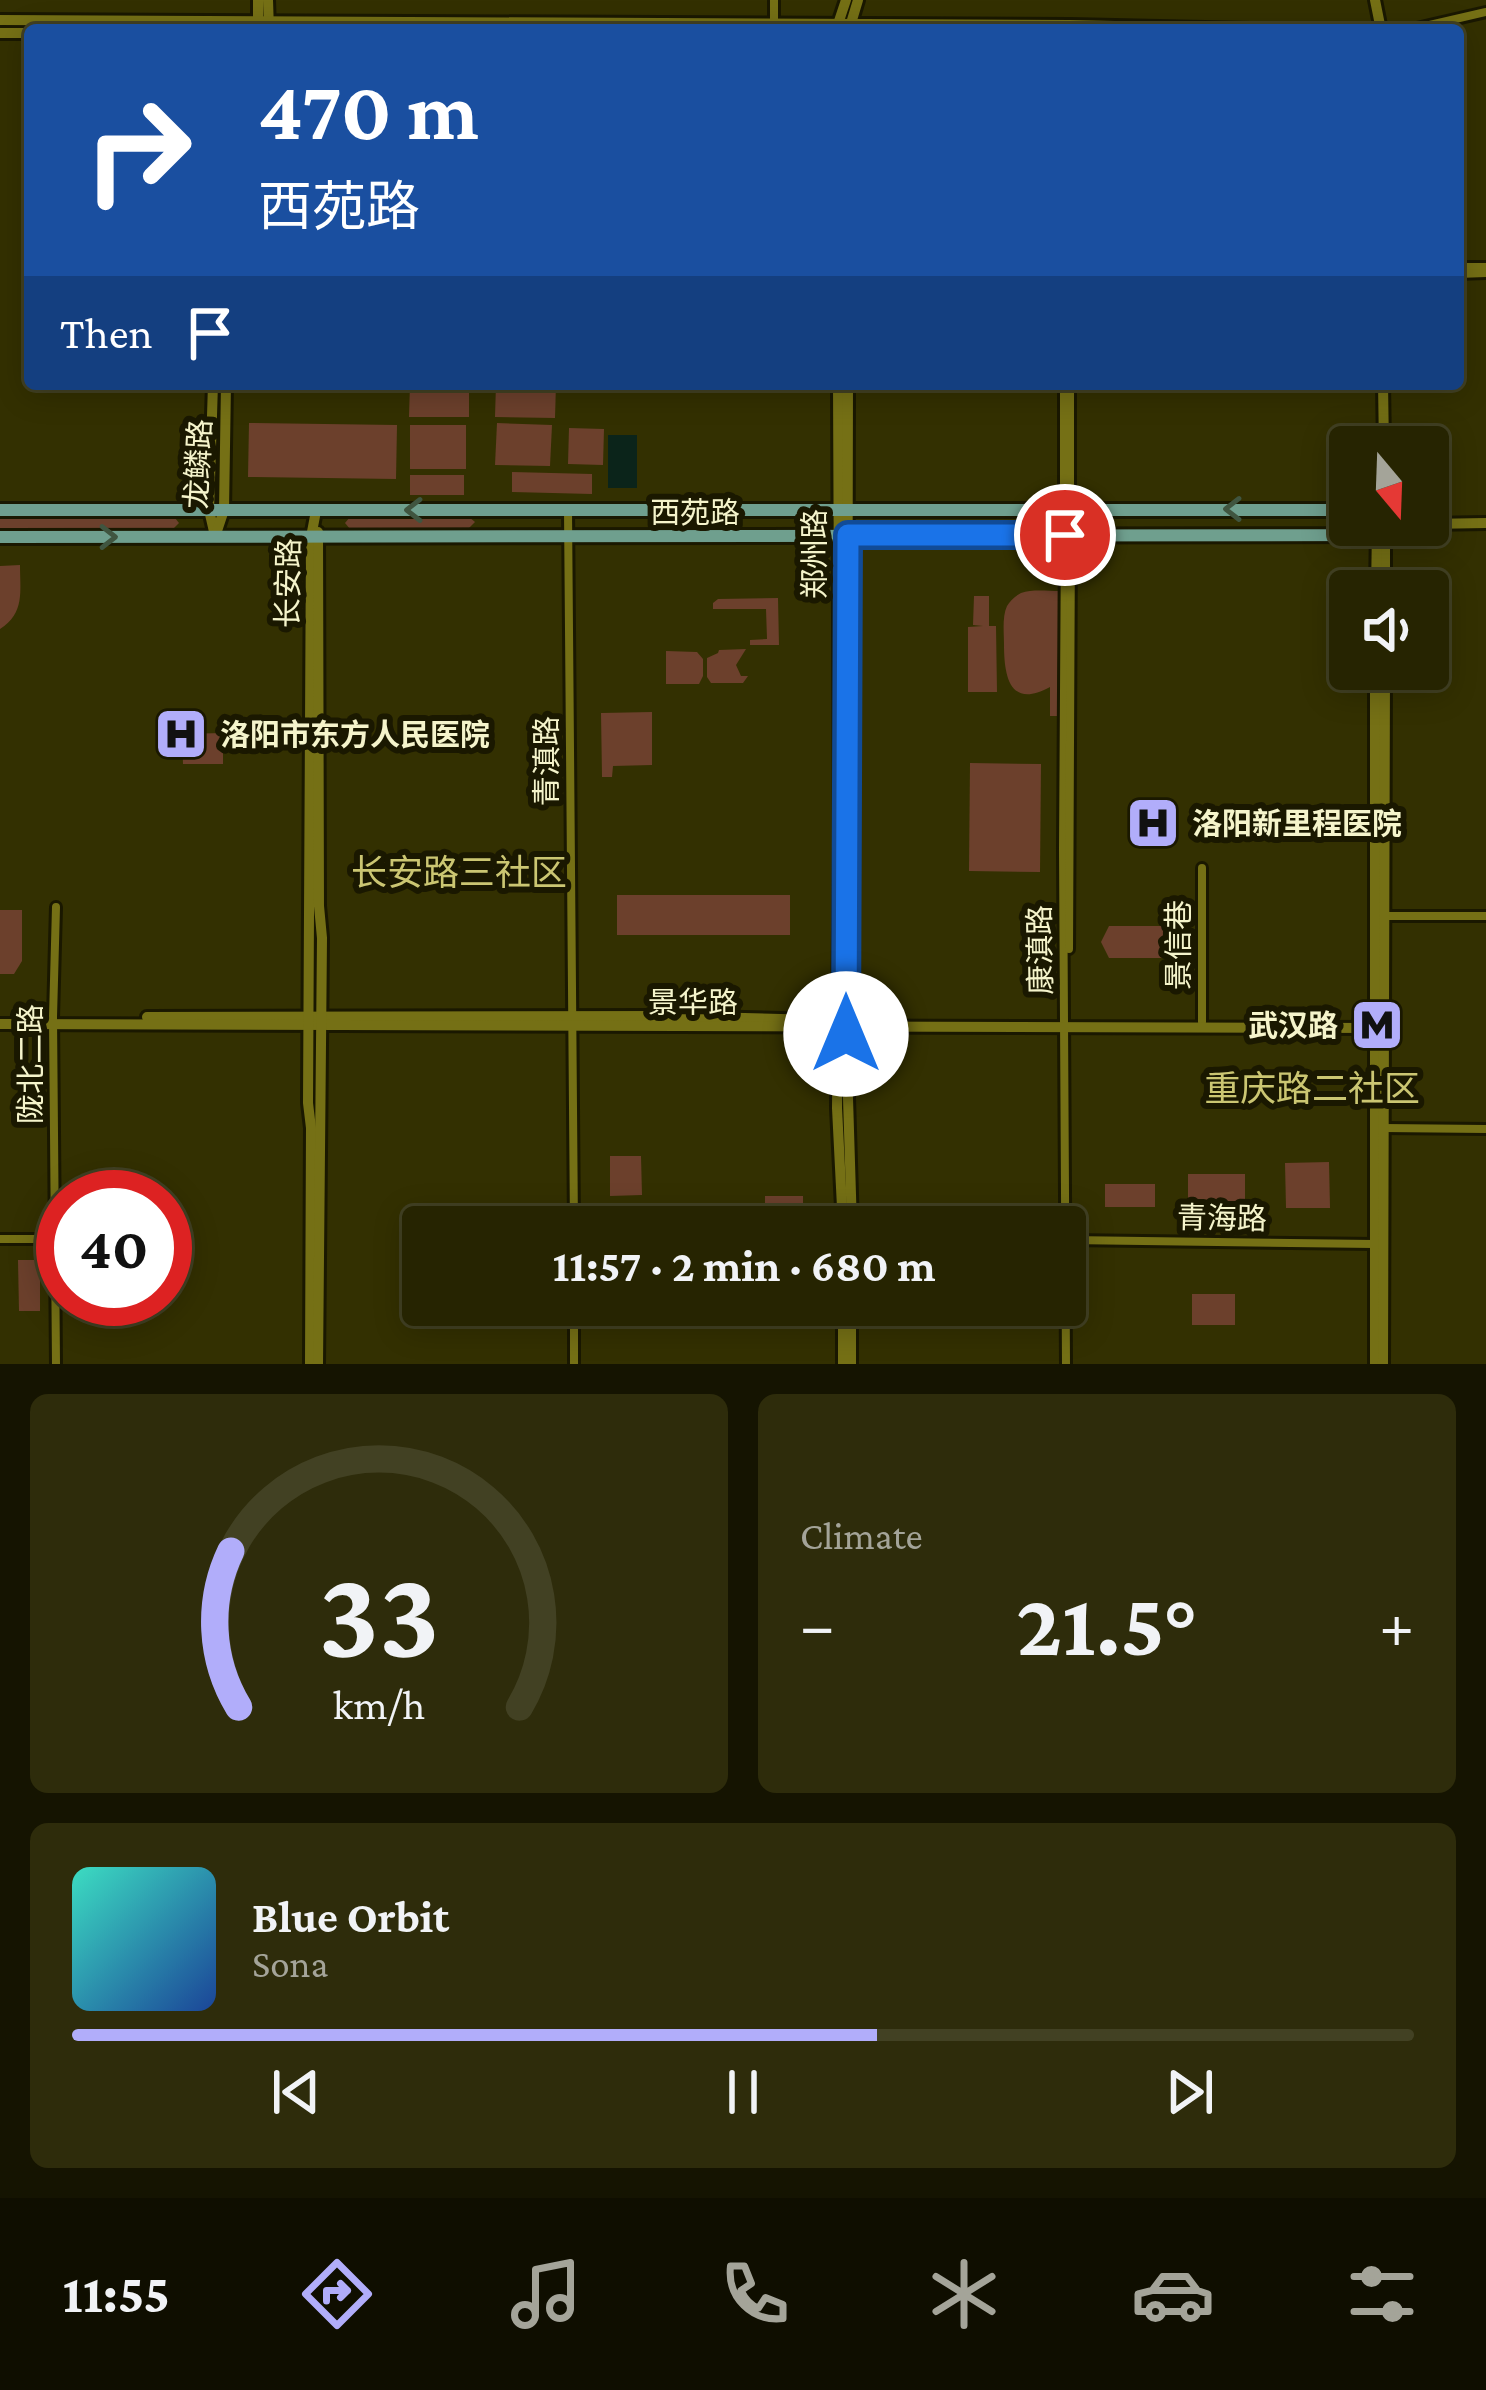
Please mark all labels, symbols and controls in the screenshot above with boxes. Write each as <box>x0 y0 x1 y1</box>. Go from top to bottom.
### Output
text: 470 m <box>258 64 479 157</box>
icon: right <box>60 72 216 228</box>
text: 西苑路 <box>258 177 420 237</box>
icon: arrive <box>177 300 243 366</box>
text: Then <box>60 308 153 358</box>
street label: 龙鳞路 <box>179 418 217 510</box>
north arrow <box>1329 426 1449 546</box>
map controls <box>1329 426 1449 690</box>
pin <box>1014 484 1116 586</box>
street label: 西苑路 <box>650 496 740 529</box>
one-way arrow <box>1223 496 1241 522</box>
one-way arrow <box>404 497 422 523</box>
icon: arrive <box>1032 502 1098 568</box>
street label: 郑州路 <box>798 509 831 599</box>
one-way arrow <box>100 524 118 550</box>
street label: 长安路 <box>271 538 305 628</box>
button: sound <box>1329 570 1449 690</box>
hospital icon: 洛阳市东方人民医院 <box>153 706 209 762</box>
street label: 青滇路 <box>530 716 563 806</box>
place label: 洛阳市东方人民医院 <box>220 718 490 751</box>
hospital icon: 洛阳新里程医院 <box>1125 795 1181 851</box>
place label: 洛阳新里程医院 <box>1192 807 1402 840</box>
district label: 长安路三社区 <box>351 853 567 893</box>
street label: 景信巷 <box>1162 900 1195 990</box>
street label: 康滇路 <box>1023 905 1057 995</box>
position arrow <box>783 971 909 1097</box>
street label: 景华路 <box>648 986 738 1019</box>
metro station icon: 武汉路 <box>1349 997 1405 1053</box>
street label: 陇北二路 <box>14 1004 47 1124</box>
place label: 武汉路 <box>1248 1009 1338 1042</box>
district label: 重庆路二社区 <box>1204 1069 1420 1109</box>
speed limit sign: 40 <box>36 1170 192 1326</box>
street label: 青海路 <box>1177 1201 1267 1235</box>
text: 11:57 · 2 min · 680 m <box>552 1241 936 1291</box>
text: Climate <box>800 1514 923 1557</box>
text: 33 <box>318 1544 440 1683</box>
text: 21.5° <box>1016 1574 1198 1674</box>
text: − <box>800 1588 835 1661</box>
text: + <box>1379 1588 1414 1661</box>
text: km/h <box>333 1680 425 1727</box>
text: Blue Orbit <box>252 1892 449 1942</box>
text: Sona <box>252 1942 329 1985</box>
icon: previous <box>263 2059 329 2125</box>
icon: pause <box>710 2059 776 2125</box>
icon: next <box>1157 2059 1223 2125</box>
icon: directions <box>295 2252 379 2336</box>
icon: music <box>504 2252 588 2336</box>
icon: phone <box>713 2252 797 2336</box>
icon: climate <box>922 2252 1006 2336</box>
icon: car <box>1131 2252 1215 2336</box>
icon: filters <box>1340 2252 1424 2336</box>
text: 11:55 <box>62 2264 170 2324</box>

